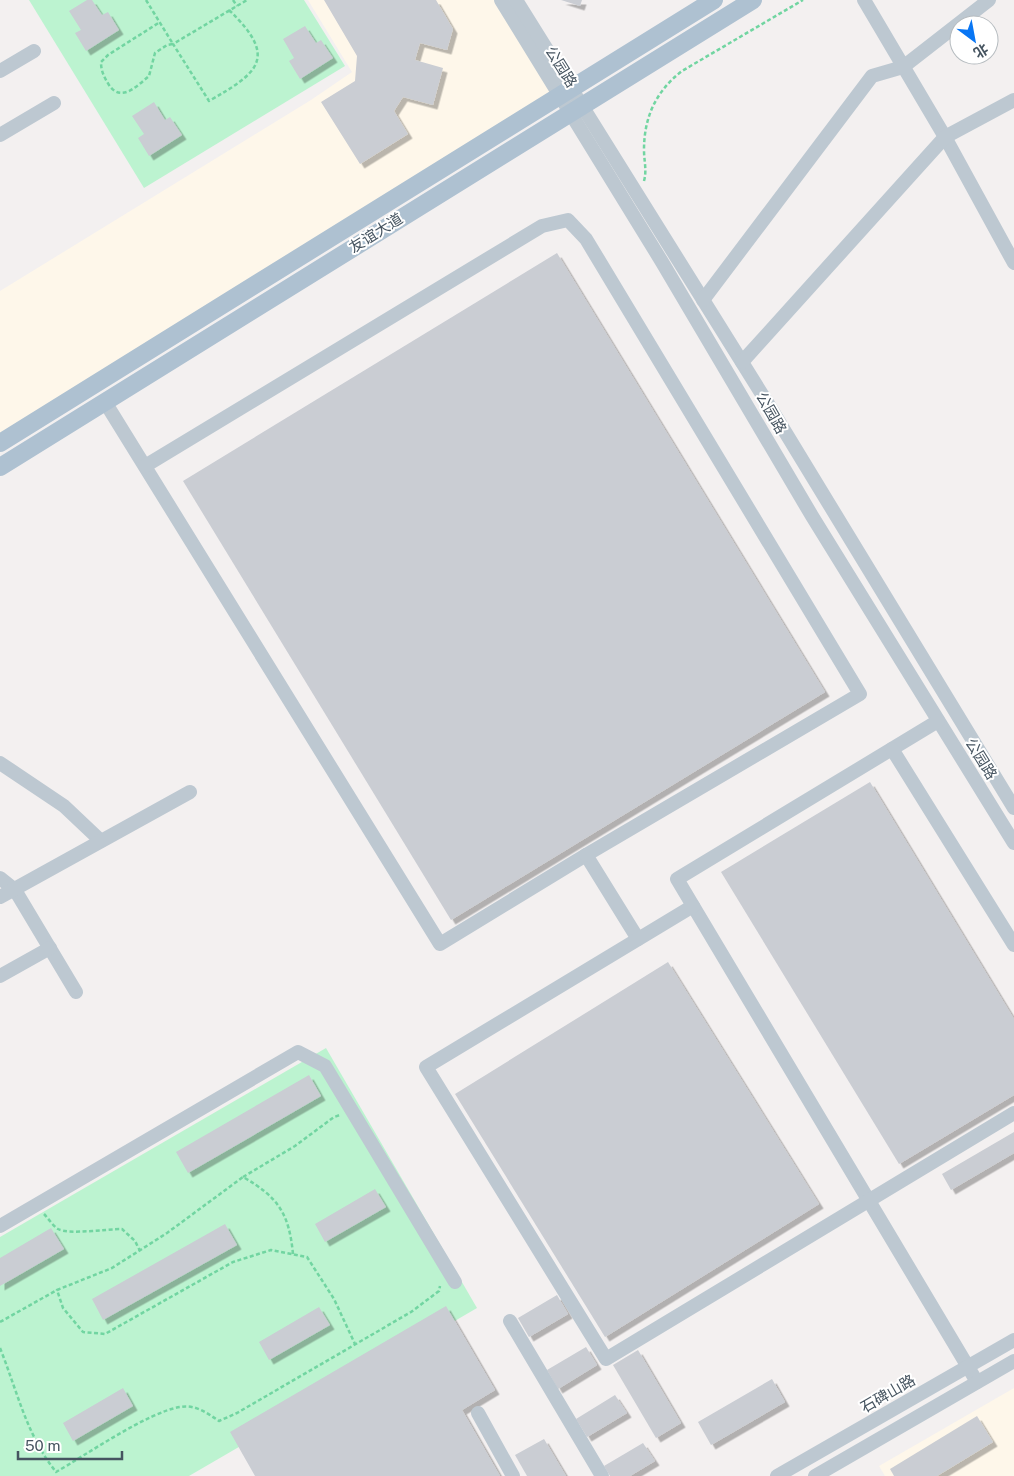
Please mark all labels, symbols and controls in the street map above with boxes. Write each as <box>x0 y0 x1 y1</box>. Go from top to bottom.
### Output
north arrow <box>949 15 999 65</box>
text: 北 <box>971 41 991 62</box>
street label: 公园路 <box>542 43 581 90</box>
street label: 友谊大道 <box>346 209 406 256</box>
street label: 公园路 <box>753 389 790 436</box>
street label: 公园路 <box>962 735 1001 782</box>
street label: 石碑山路 <box>858 1371 918 1416</box>
scale bar <box>18 1428 121 1460</box>
text: 50 m <box>25 1437 60 1454</box>

